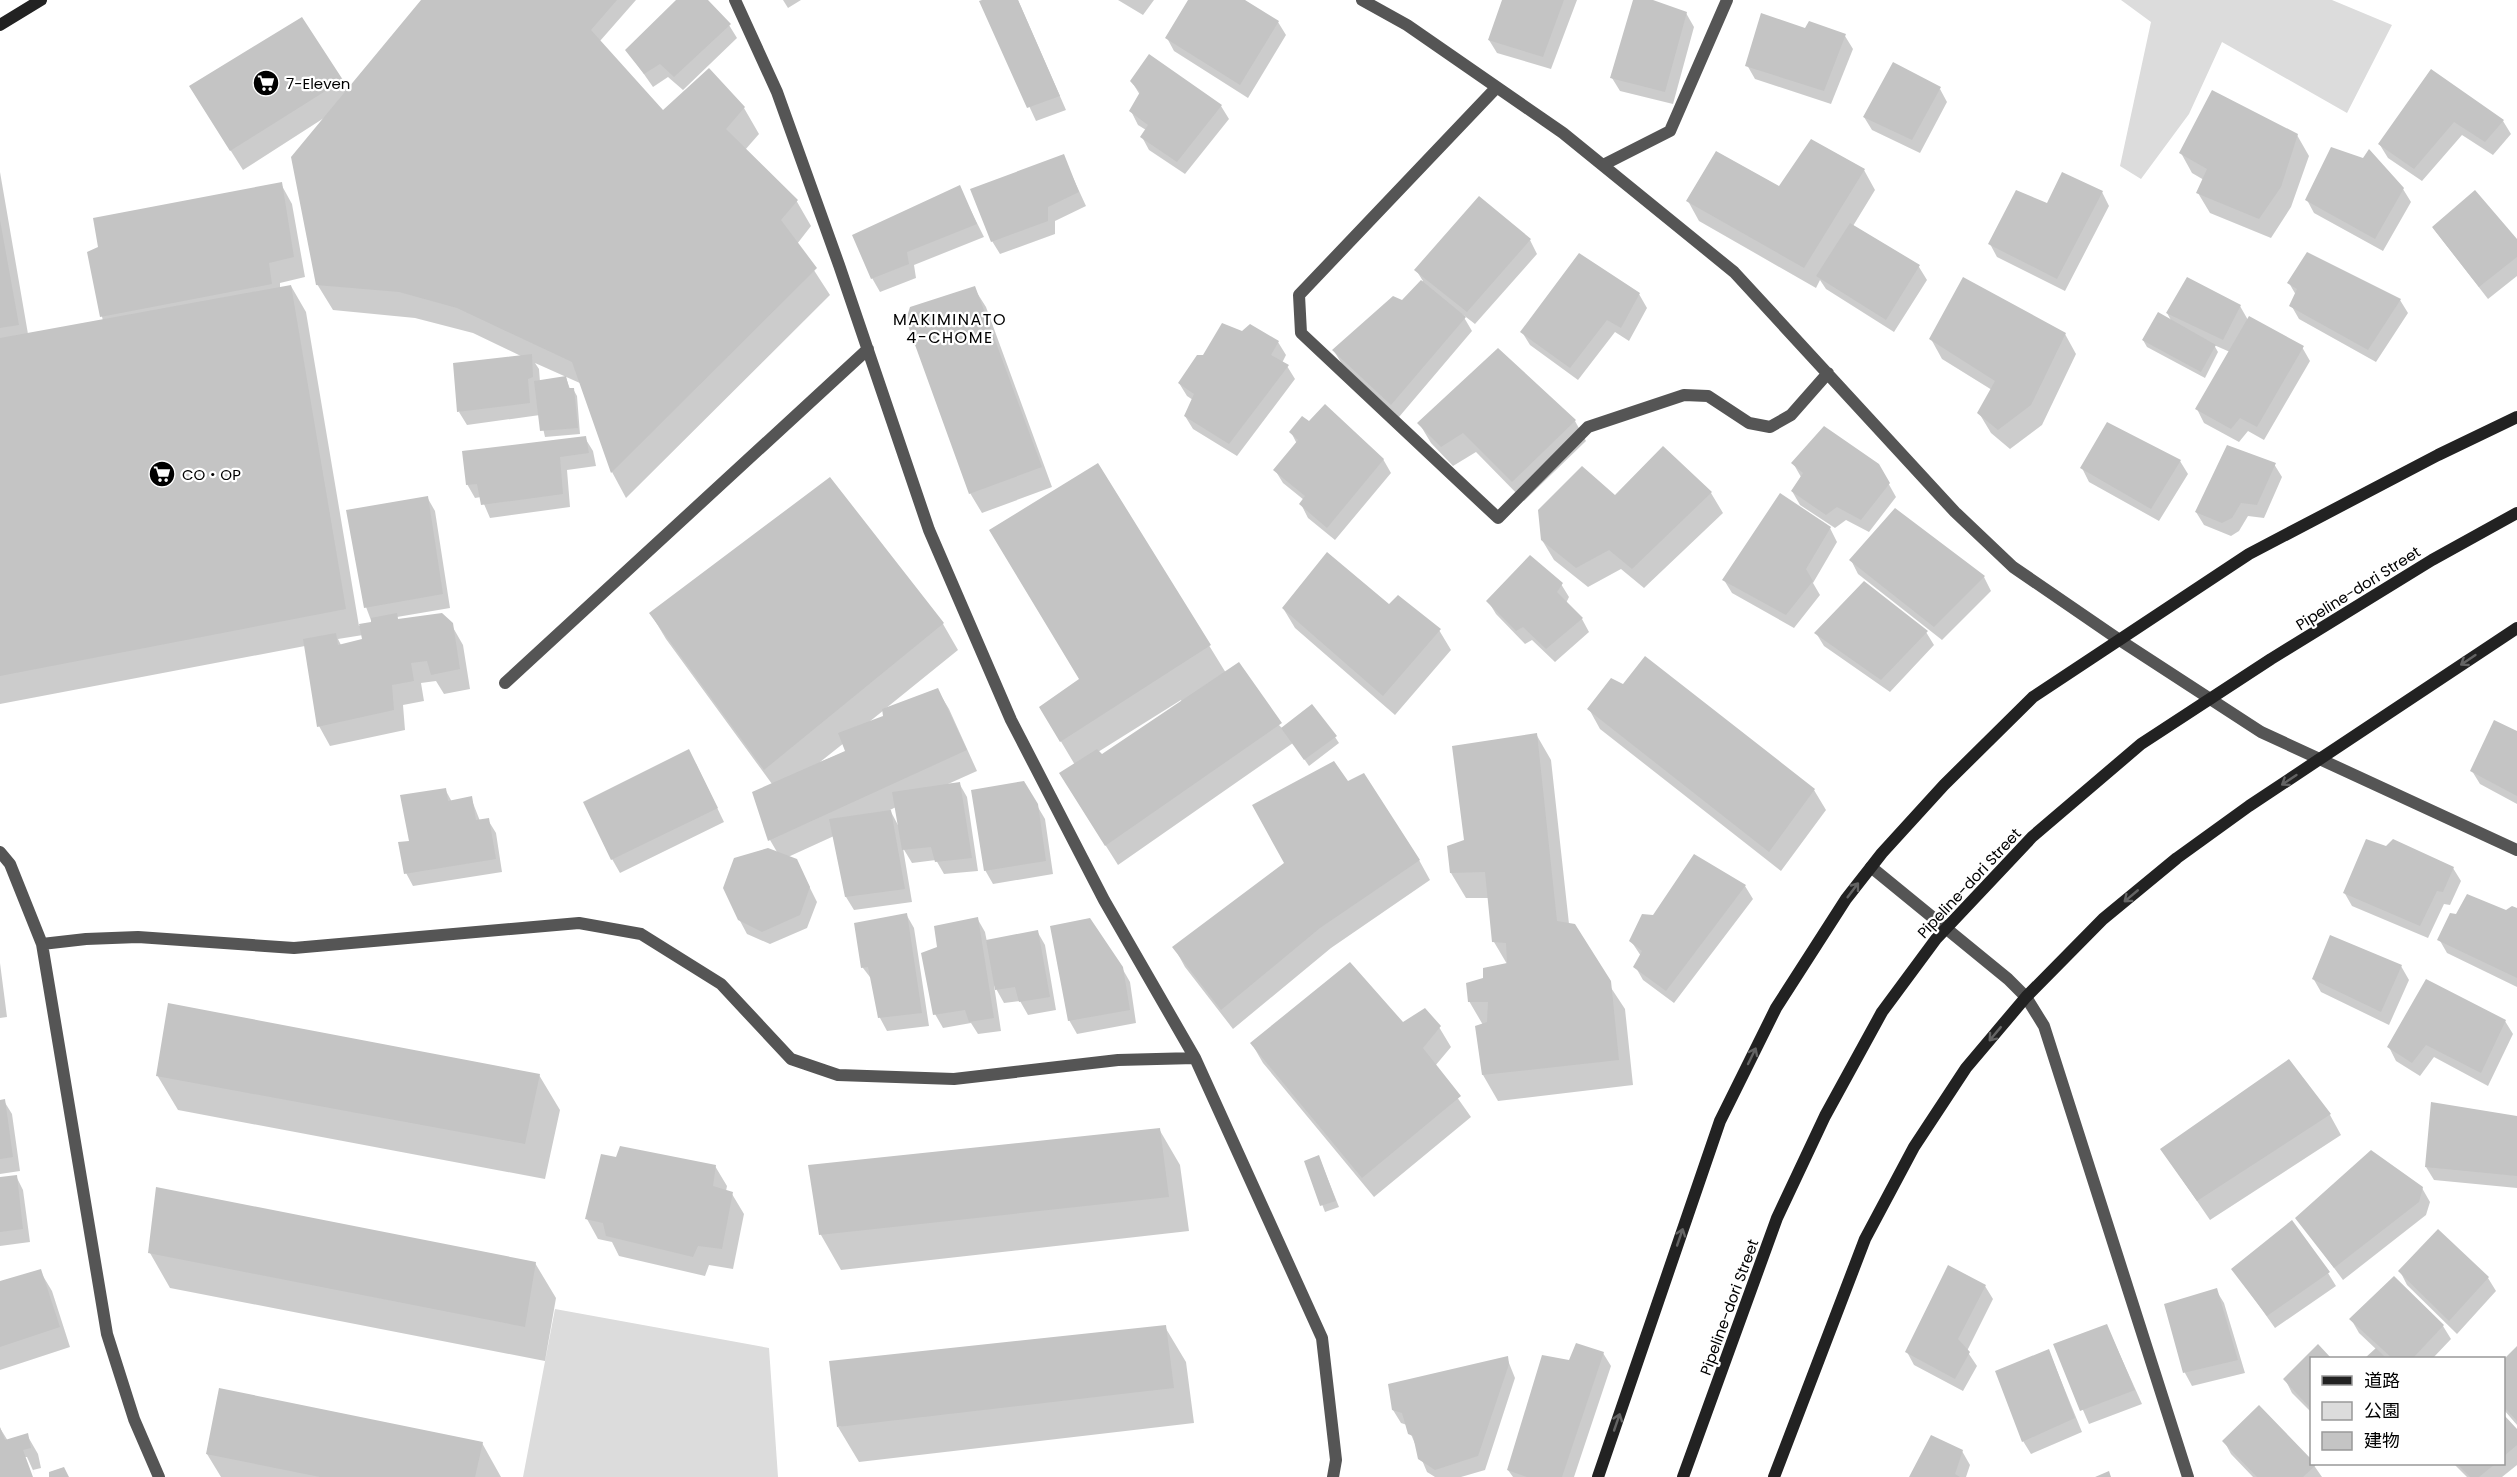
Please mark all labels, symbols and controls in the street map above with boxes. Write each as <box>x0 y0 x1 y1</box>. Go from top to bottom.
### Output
supermarket icon: 7-Eleven <box>251 68 281 98</box>
place label: 7-Eleven <box>286 73 350 94</box>
district label: MAKIMINATO 4-CHOME <box>893 308 1007 349</box>
supermarket icon: CO・OP <box>147 459 177 489</box>
place label: CO・OP <box>182 464 241 485</box>
street label: Pipeline-dori Street <box>2292 541 2424 635</box>
one-way arrow <box>2460 654 2477 666</box>
one-way arrow <box>2280 774 2297 787</box>
street label: Pipeline-dori Street <box>1912 823 2026 943</box>
one-way arrow <box>1846 882 1859 898</box>
one-way arrow <box>2124 889 2140 902</box>
one-way arrow <box>1988 1026 2002 1041</box>
one-way arrow <box>1746 1048 1758 1066</box>
one-way arrow <box>1676 1228 1687 1247</box>
street label: Pipeline-dori Street <box>1695 1236 1763 1378</box>
legend <box>2310 1357 2505 1465</box>
text: 道路 <box>2364 1368 2400 1393</box>
text: 公園 <box>2364 1398 2400 1423</box>
one-way arrow <box>1612 1413 1623 1432</box>
text: 建物 <box>2364 1428 2400 1453</box>

